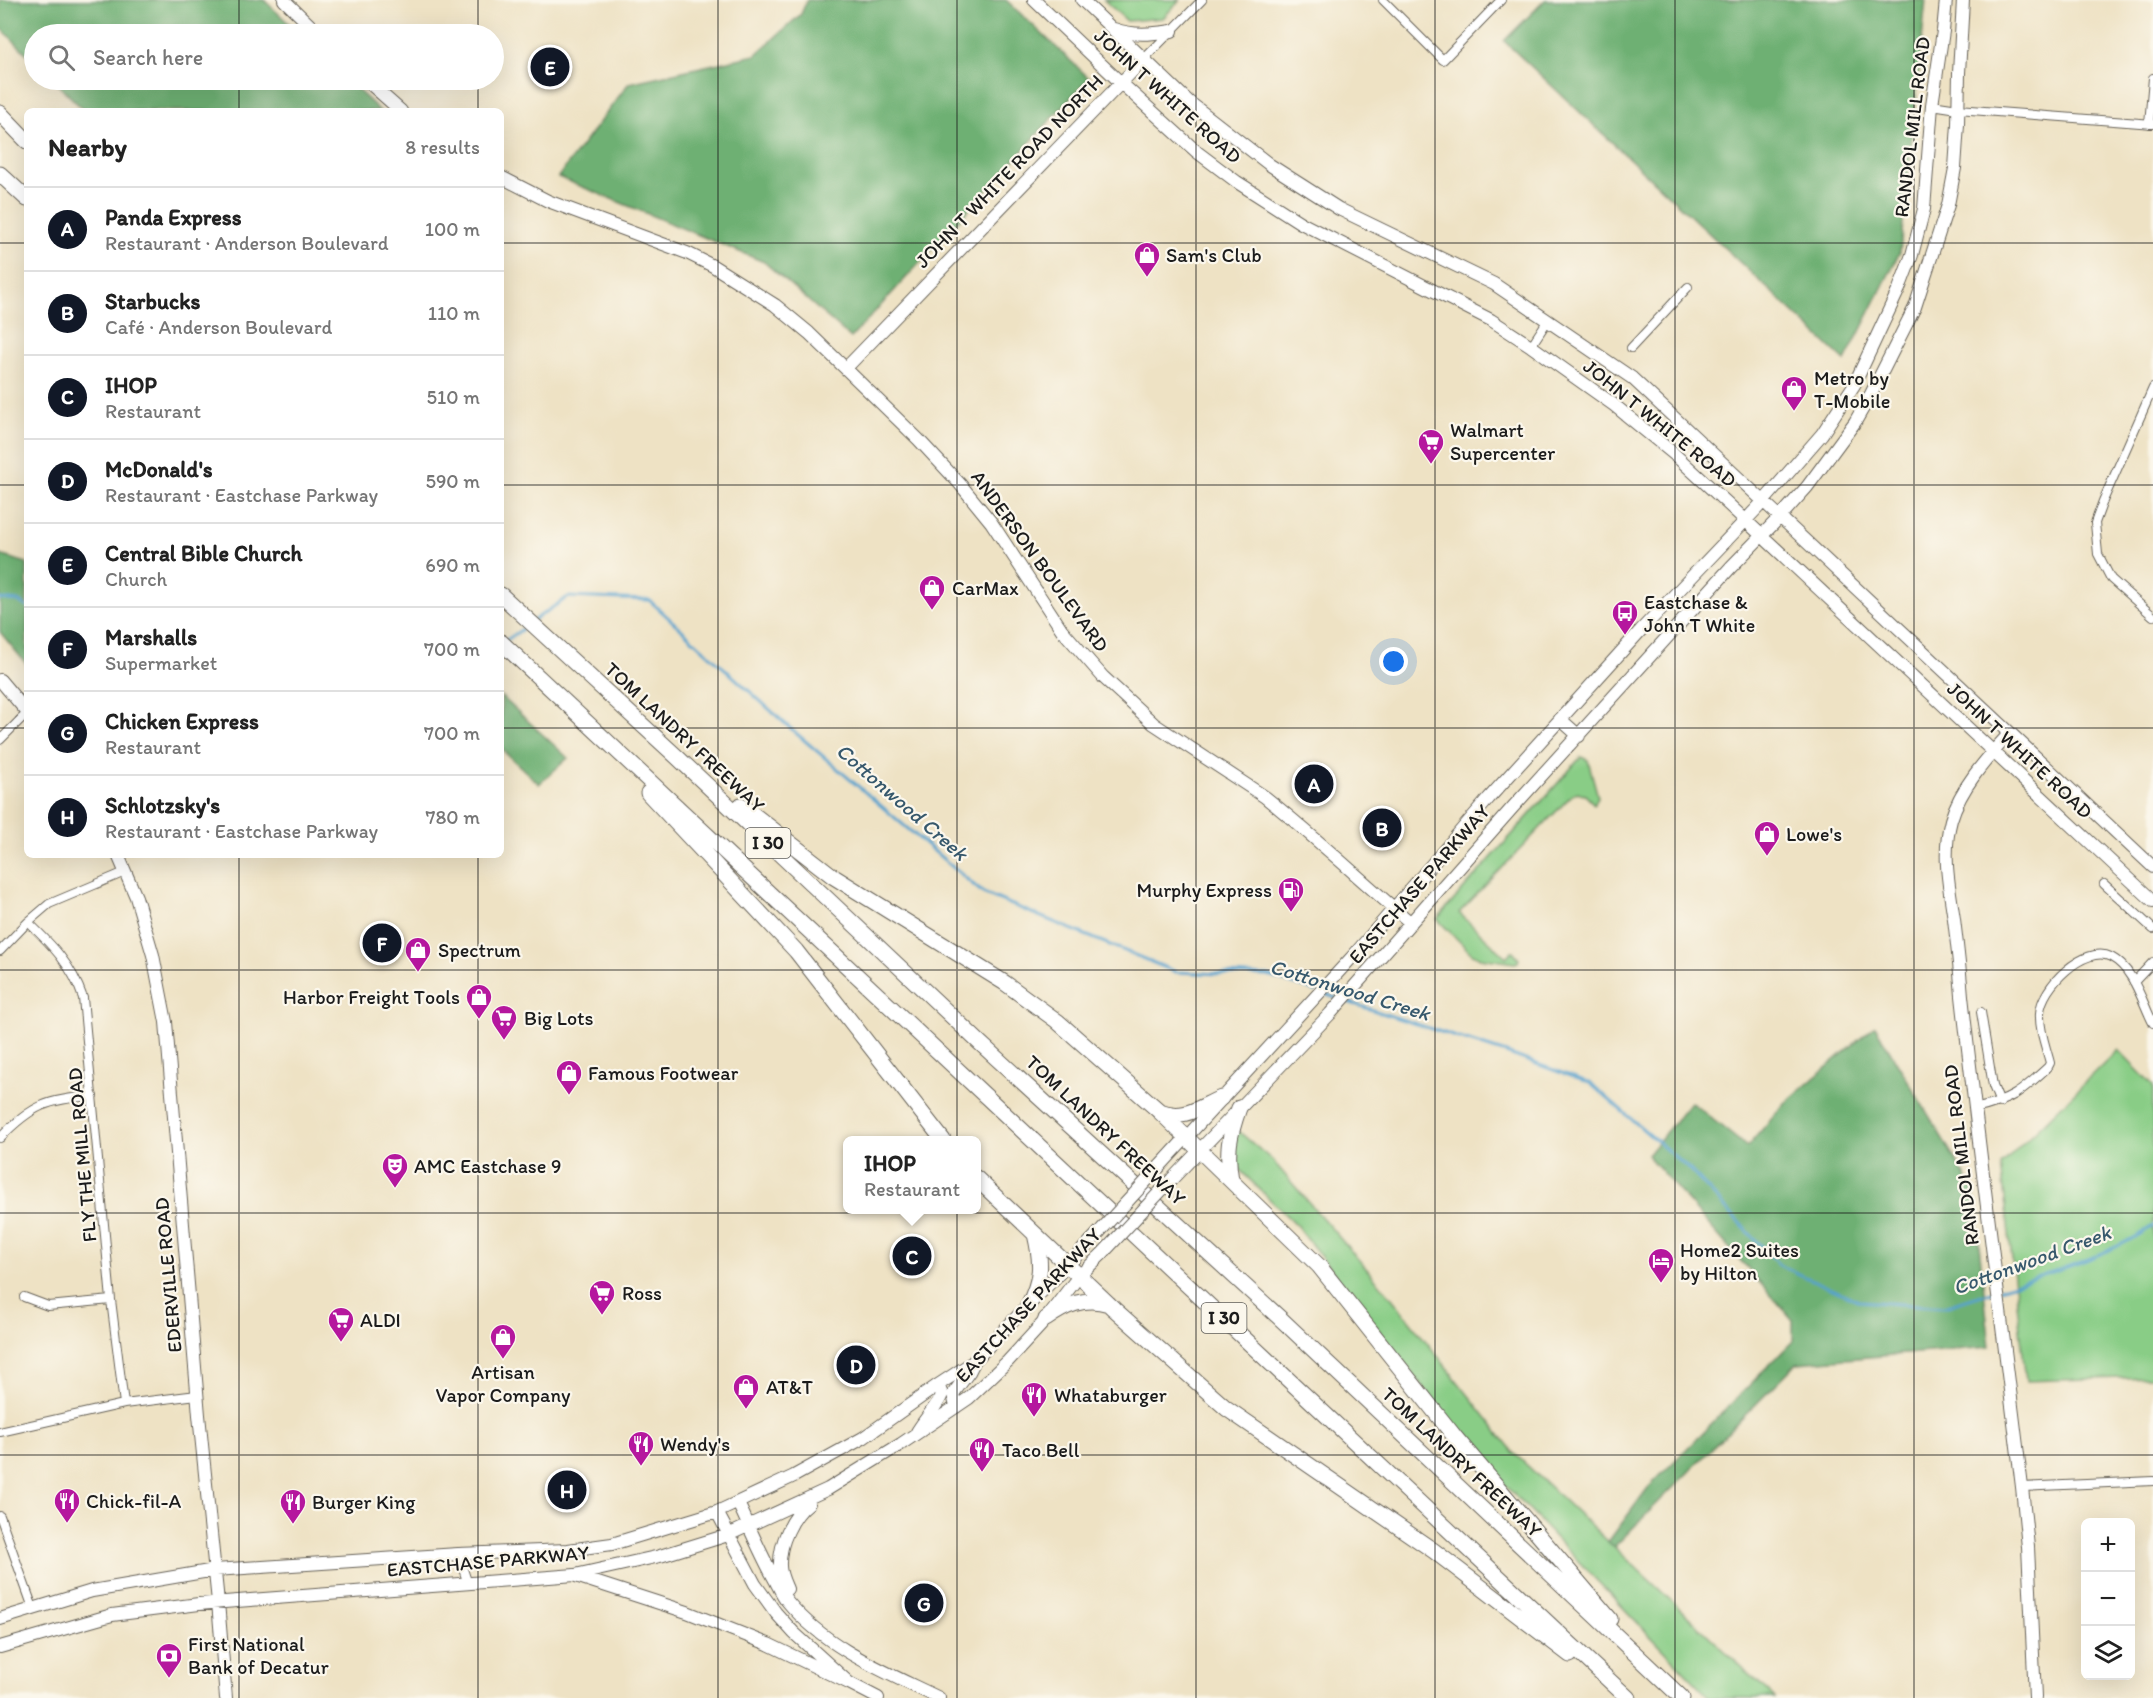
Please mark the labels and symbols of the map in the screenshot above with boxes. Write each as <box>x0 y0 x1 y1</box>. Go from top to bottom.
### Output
street label: JOHN T WHITE ROAD <box>1089 23 1247 169</box>
street label: RANDOL MILL ROAD <box>1889 35 1935 219</box>
pin: E <box>530 44 570 90</box>
street label: JOHN T WHITE ROAD NORTH <box>910 69 1108 273</box>
shop icon: Sam's Club <box>1132 240 1162 278</box>
place label: Sam's Club <box>1166 243 1262 267</box>
street label: JOHN T WHITE ROAD <box>1579 354 1741 492</box>
place label: Metro by T-Mobile <box>1814 366 1890 413</box>
shop icon: Metro by T-Mobile <box>1779 374 1809 412</box>
place label: Walmart Supercenter <box>1450 418 1555 465</box>
supermarket icon: Walmart Supercenter <box>1416 427 1446 465</box>
street label: ANDERSON BOULEVARD <box>966 466 1114 656</box>
shop icon: CarMax <box>917 573 947 611</box>
place label: CarMax <box>952 576 1019 600</box>
place label: Eastchase & John T White <box>1644 590 1755 637</box>
bus stop icon: Eastchase & John T White <box>1610 598 1640 636</box>
your location <box>1379 647 1408 676</box>
street label: TOM LANDRY FREEWAY <box>600 657 770 818</box>
street label: JOHN T WHITE ROAD <box>1942 676 2098 824</box>
water label: Cottonwood Creek <box>831 738 974 866</box>
pin: A <box>1294 762 1334 806</box>
street label: EASTCHASE PARKWAY <box>1343 799 1495 968</box>
pin: B <box>1362 806 1402 850</box>
shop icon: Lowe's <box>1752 819 1782 857</box>
place label: Lowe's <box>1786 822 1842 846</box>
road number: I 30 <box>746 828 790 858</box>
fuel station icon: Murphy Express <box>1276 875 1306 913</box>
place label: Murphy Express <box>1136 878 1272 902</box>
pin: F <box>362 920 401 966</box>
shop icon: Spectrum <box>403 935 433 973</box>
place label: Spectrum <box>438 938 521 962</box>
water label: Cottonwood Creek <box>1267 953 1434 1026</box>
shop icon: Harbor Freight Tools <box>464 982 494 1020</box>
place label: Harbor Freight Tools <box>283 985 460 1009</box>
supermarket icon: Big Lots <box>489 1003 519 1041</box>
place label: Big Lots <box>524 1006 594 1030</box>
street label: TOM LANDRY FREEWAY <box>1021 1050 1191 1211</box>
shop icon: Famous Footwear <box>554 1058 584 1096</box>
place label: Famous Footwear <box>588 1061 739 1085</box>
street label: RANDOL MILL ROAD <box>1938 1063 1984 1247</box>
street label: FLY THE MILL ROAD <box>62 1067 102 1243</box>
theatre icon: AMC Eastchase 9 <box>380 1151 410 1189</box>
place label: AMC Eastchase 9 <box>414 1154 561 1178</box>
street label: EDERVILLE ROAD <box>149 1196 187 1354</box>
water label: Cottonwood Creek <box>1950 1219 2115 1300</box>
street label: EASTCHASE PARKWAY <box>950 1222 1106 1387</box>
pin: C <box>892 1234 932 1278</box>
place label: Home2 Suites by Hilton <box>1680 1238 1799 1285</box>
hotel icon: Home2 Suites by Hilton <box>1646 1246 1676 1284</box>
supermarket icon: Ross <box>587 1278 617 1316</box>
place label: Ross <box>622 1281 662 1305</box>
road number: I 30 <box>1202 1303 1246 1333</box>
supermarket icon: ALDI <box>326 1305 356 1343</box>
place label: ALDI <box>360 1308 401 1332</box>
shop icon: Artisan Vapor Company <box>488 1322 518 1360</box>
pin: D <box>836 1342 876 1388</box>
place label: Artisan Vapor Company <box>435 1360 571 1407</box>
shop icon: AT&T <box>731 1372 761 1410</box>
place label: AT&T <box>766 1375 813 1399</box>
restaurant icon: Whataburger <box>1019 1380 1049 1418</box>
street label: TOM LANDRY FREEWAY <box>1377 1382 1547 1543</box>
place label: Whataburger <box>1054 1383 1167 1407</box>
restaurant icon: Wendy's <box>626 1429 656 1467</box>
place label: Wendy's <box>660 1432 730 1456</box>
restaurant icon: Taco Bell <box>967 1435 997 1473</box>
place label: Taco Bell <box>1002 1438 1080 1462</box>
pin: H <box>548 1468 586 1512</box>
restaurant icon: Chick-fil-A <box>52 1486 82 1524</box>
restaurant icon: Burger King <box>278 1487 308 1525</box>
place label: Chick-fil-A <box>86 1489 182 1513</box>
place label: Burger King <box>312 1490 416 1514</box>
street label: EASTCHASE PARKWAY <box>386 1540 591 1582</box>
pin: G <box>904 1580 944 1626</box>
place label: First National Bank of Decatur <box>188 1632 329 1679</box>
bank icon: First National Bank of Decatur <box>154 1641 184 1679</box>

